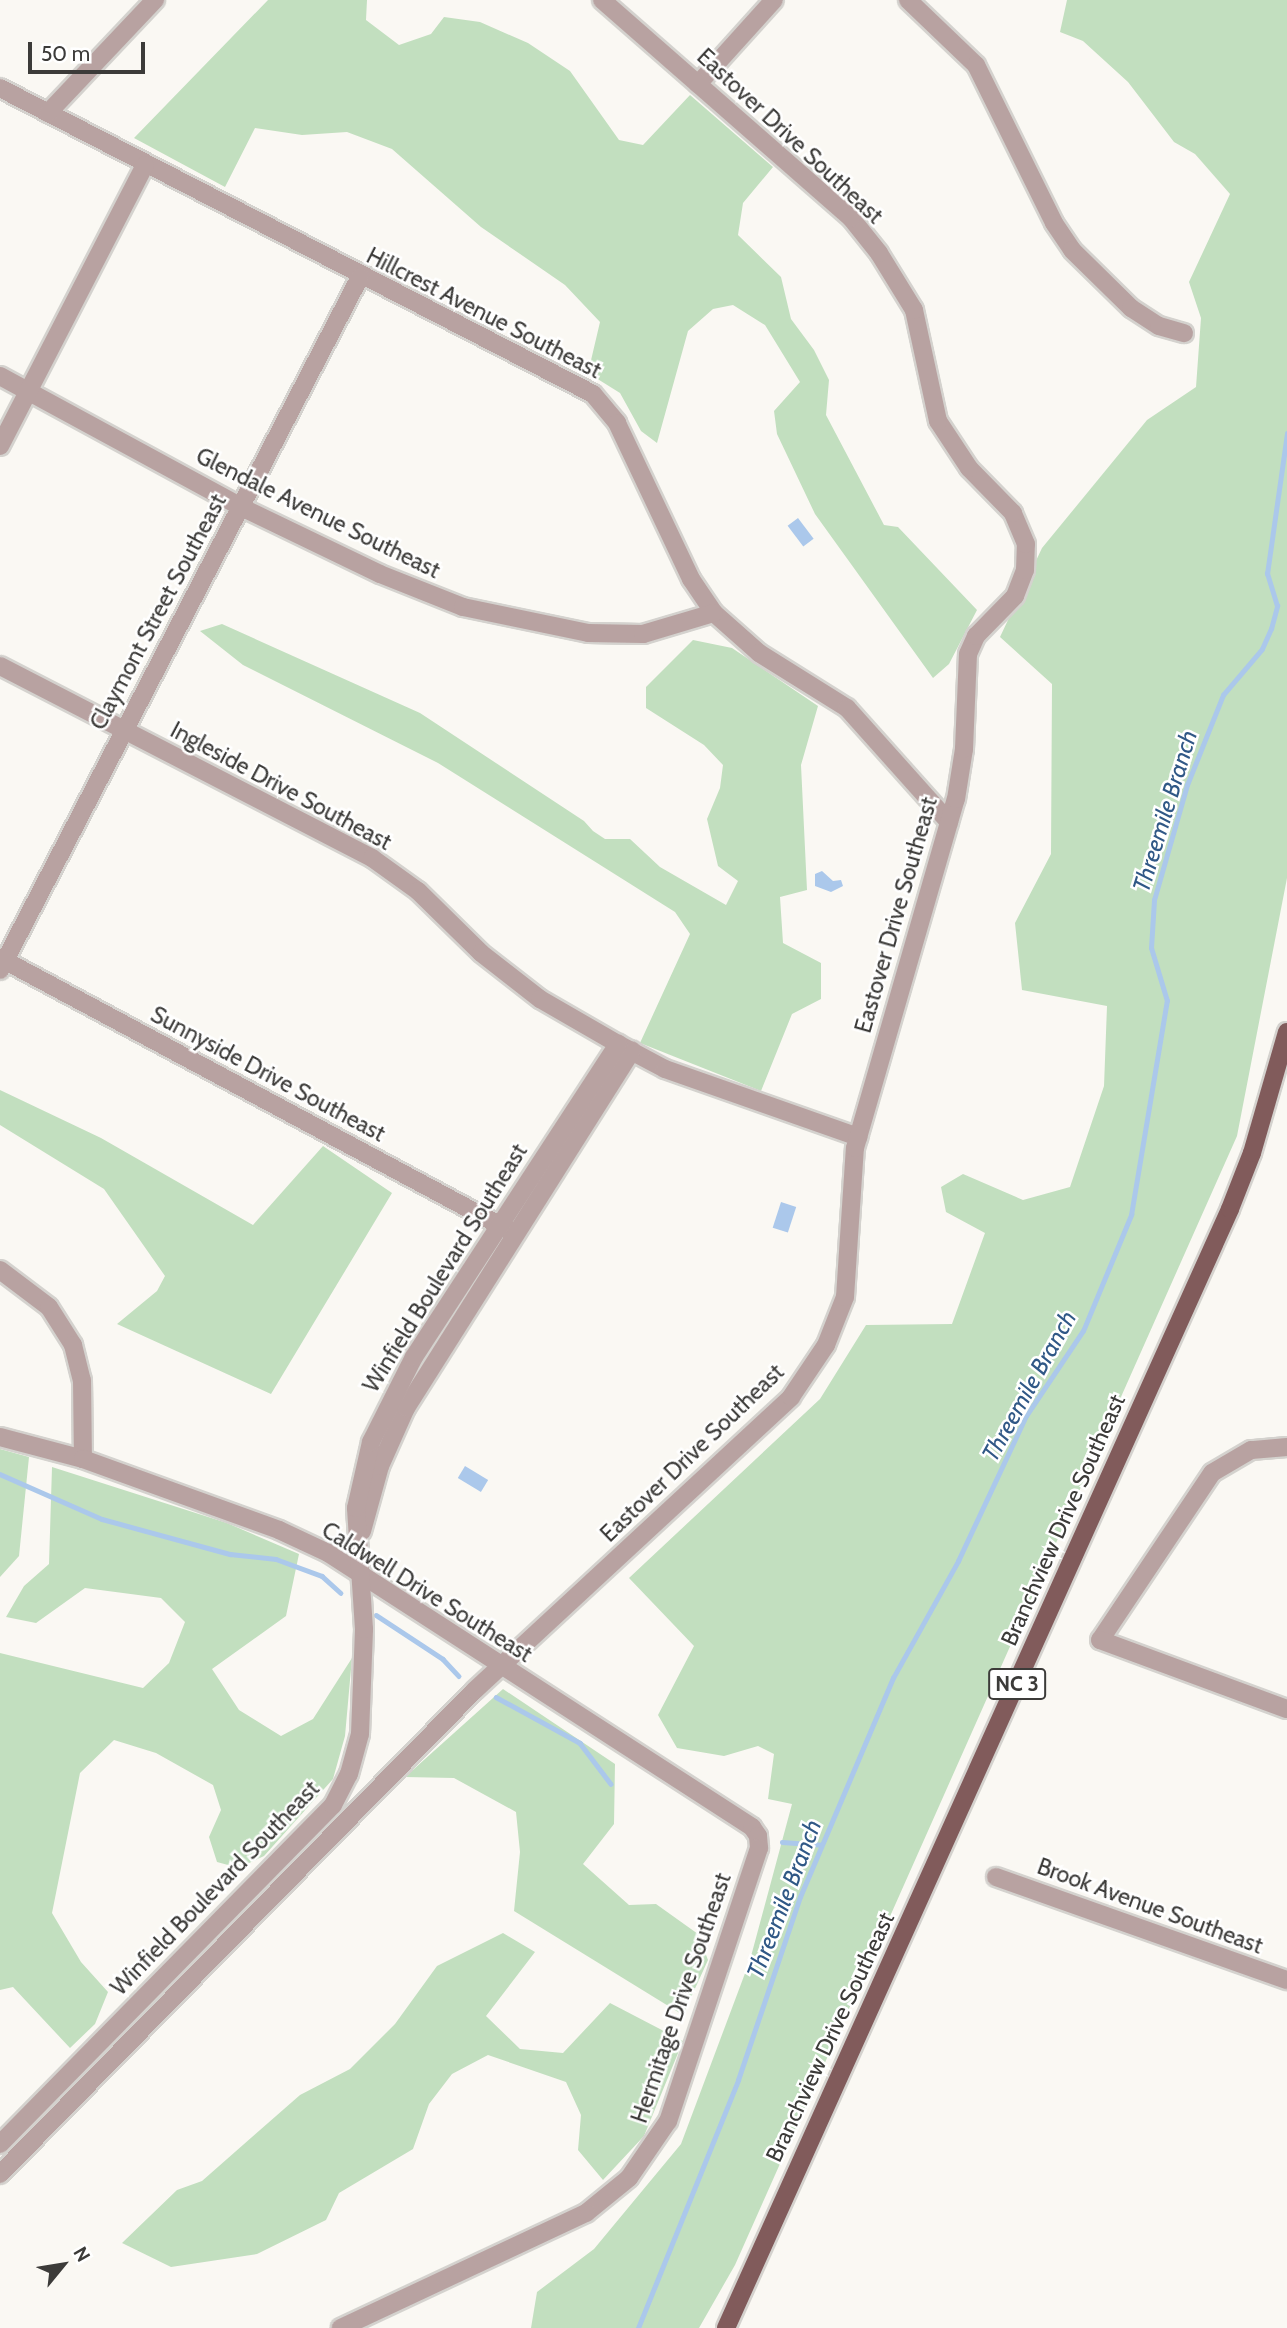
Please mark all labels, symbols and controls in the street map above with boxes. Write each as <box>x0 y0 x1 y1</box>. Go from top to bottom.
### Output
scale bar <box>32 28 149 72</box>
text: 50 m <box>41 41 90 66</box>
street label: Eastover Drive Southeast <box>691 43 889 229</box>
street label: Hillcrest Avenue Southeast <box>362 242 606 384</box>
street label: Glendale Avenue Southeast <box>192 442 444 584</box>
street label: Claymont Street Southeast <box>84 489 232 735</box>
street label: Ingleside Drive Southeast <box>166 716 396 856</box>
water label: Threemile Branch <box>1127 727 1203 895</box>
street label: Eastover Drive Southeast <box>849 794 943 1036</box>
street label: Sunnyside Drive Southeast <box>146 1000 390 1148</box>
street label: Winfield Boulevard Southeast <box>357 1139 533 1397</box>
water label: Threemile Branch <box>976 1306 1082 1466</box>
street label: Eastover Drive Southeast <box>595 1358 789 1548</box>
street label: Branchview Drive Southeast <box>995 1390 1131 1650</box>
street label: Caldwell Drive Southeast <box>317 1516 537 1668</box>
road number: NC 3 <box>987 1666 1047 1702</box>
street label: Winfield Boulevard Southeast <box>105 1775 325 2001</box>
water label: Threemile Branch <box>741 1816 827 1982</box>
street label: Brook Avenue Southeast <box>1034 1852 1266 1960</box>
street label: Hermitage Drive Southeast <box>625 1869 737 2127</box>
street label: Branchview Drive Southeast <box>760 1908 900 2166</box>
north arrow <box>28 2230 98 2300</box>
text: N <box>68 2243 95 2266</box>

